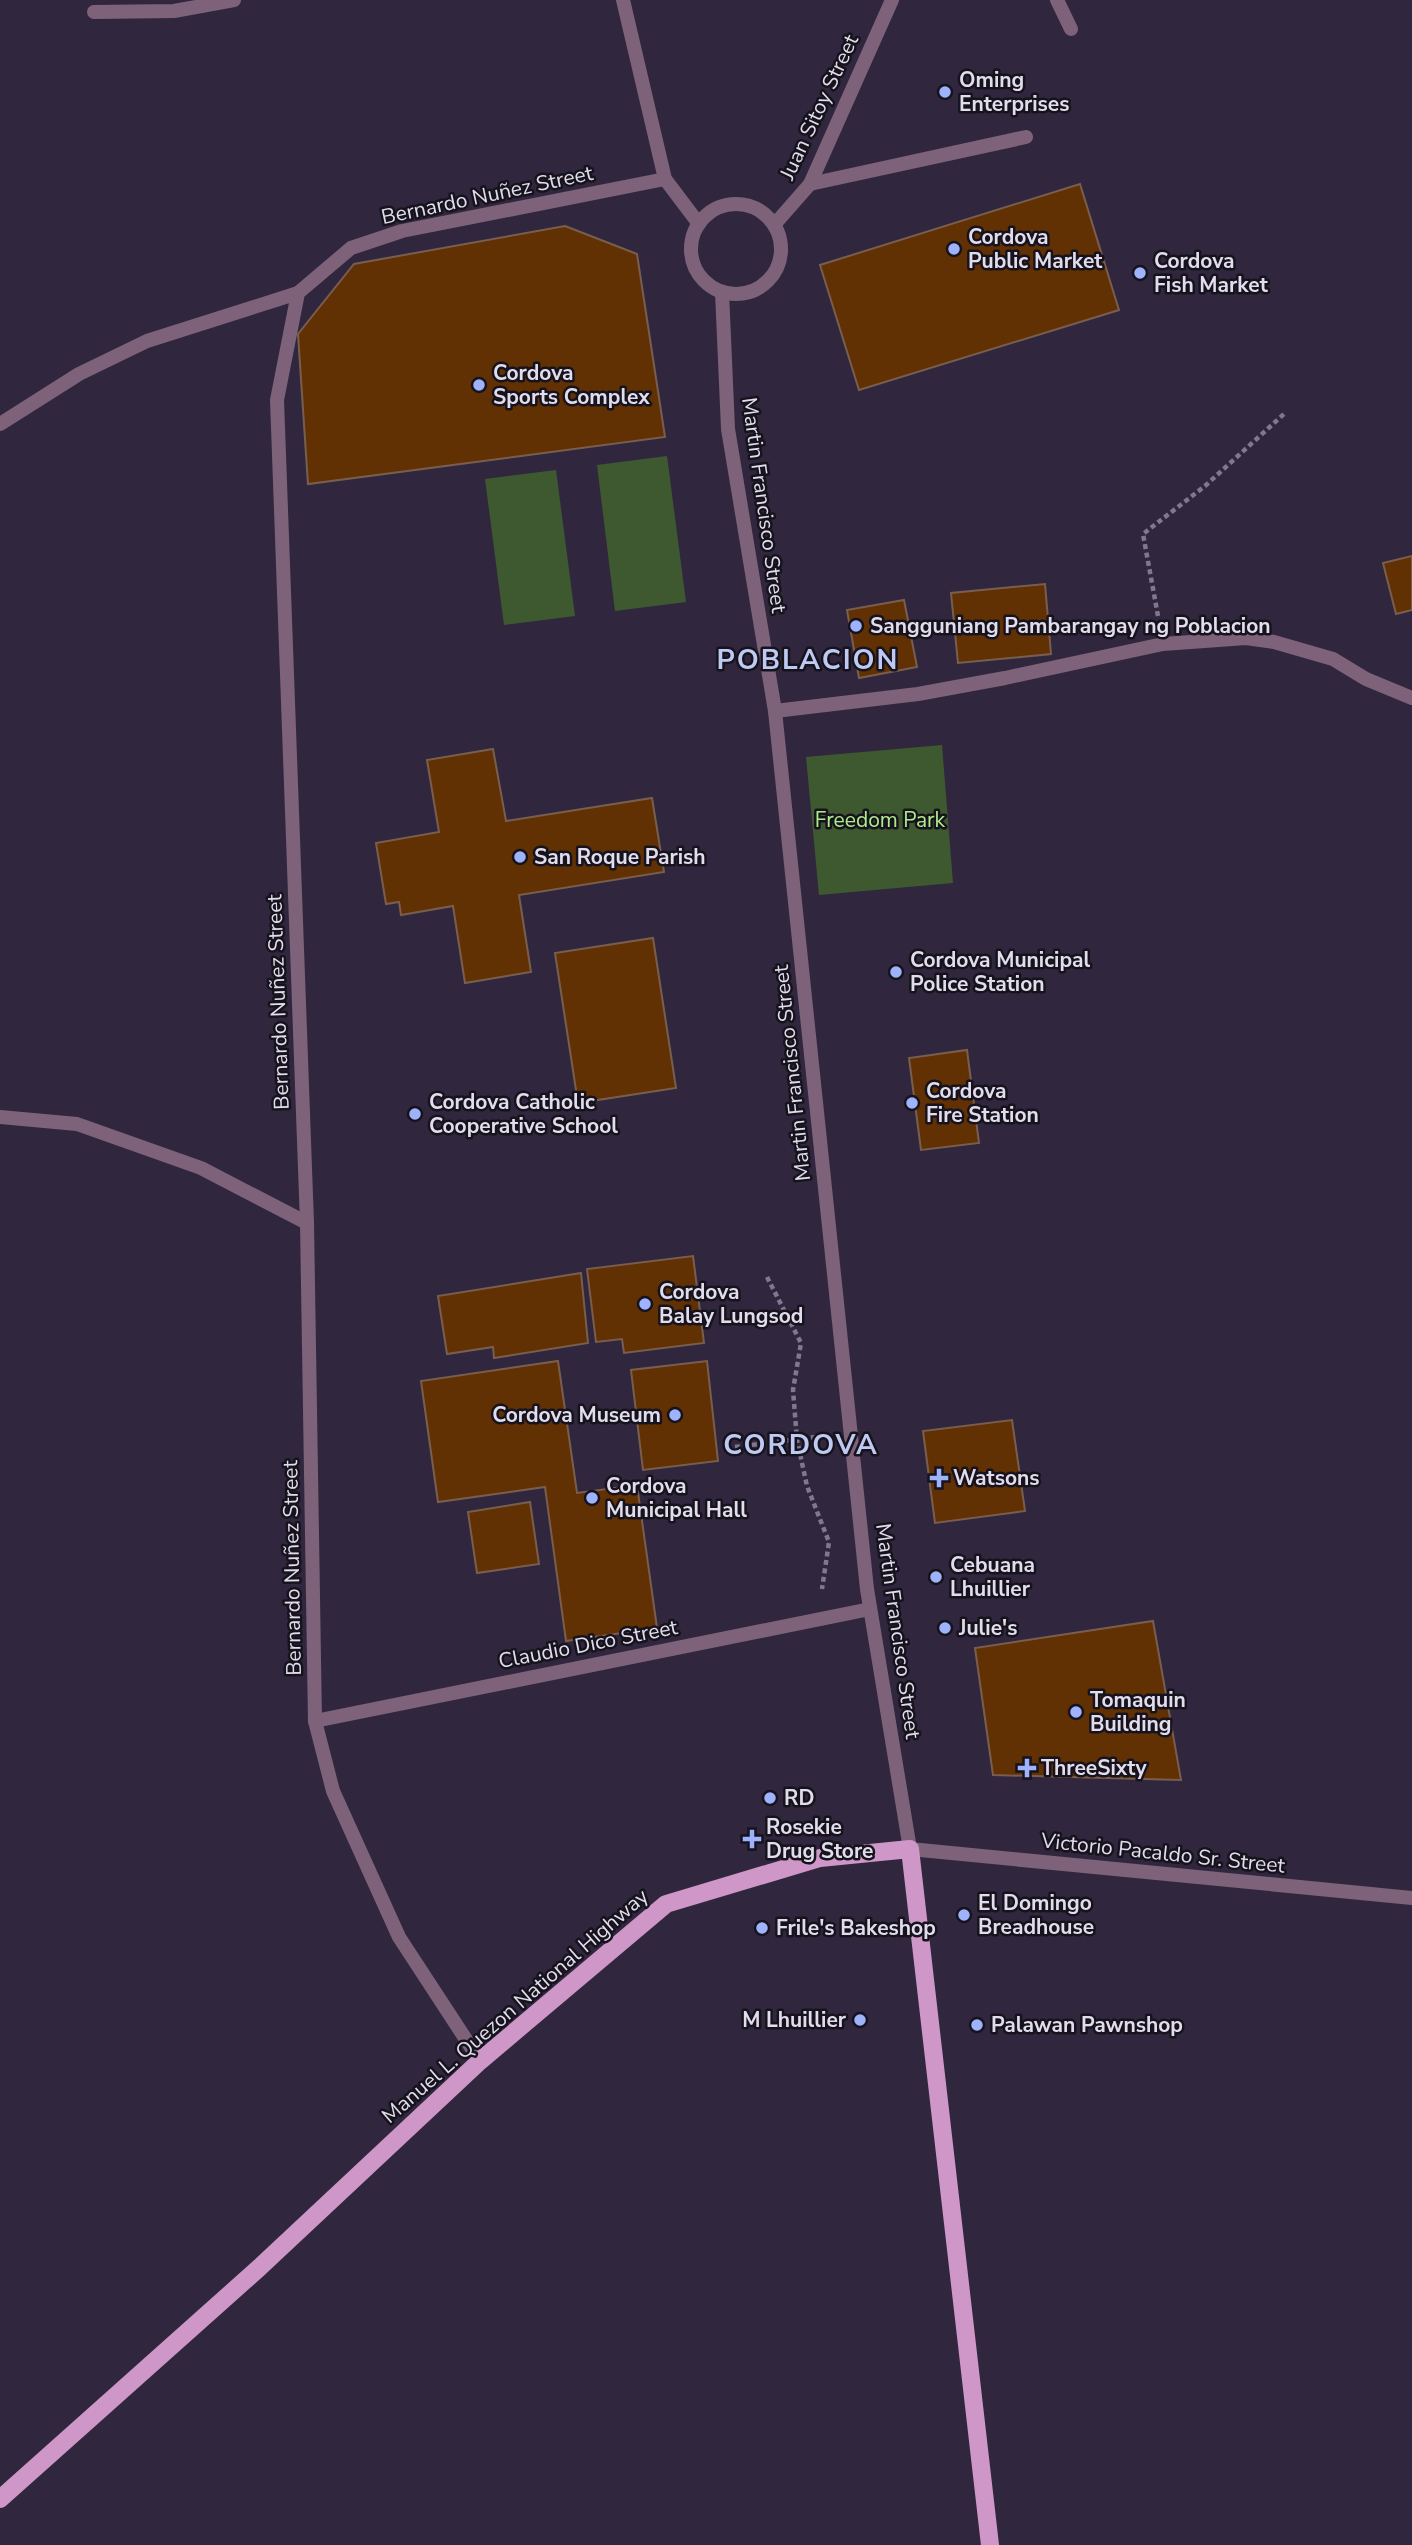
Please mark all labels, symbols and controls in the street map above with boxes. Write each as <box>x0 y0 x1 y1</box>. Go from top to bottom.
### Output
street label: Juan Sitoy Street <box>773 29 865 185</box>
place label: Oming Enterprises <box>959 66 1069 118</box>
marker: Oming Enterprises <box>937 84 953 100</box>
street label: Bernardo Nuñez Street <box>379 159 596 231</box>
place label: Cordova Public Market <box>968 223 1103 275</box>
marker: Cordova Public Market <box>946 241 962 257</box>
place label: Cordova Fish Market <box>1154 247 1269 299</box>
marker: Cordova Fish Market <box>1132 265 1148 281</box>
place label: Cordova Sports Complex <box>493 359 650 411</box>
marker: Cordova Sports Complex <box>471 377 487 393</box>
street label: Martin Francisco Street <box>735 396 793 615</box>
place label: Sangguniang Pambarangay ng Poblacion <box>870 612 1271 640</box>
marker: Sangguniang Pambarangay ng Poblacion <box>848 618 864 634</box>
district label: POBLACION <box>717 641 899 679</box>
park label: Freedom Park <box>815 806 946 834</box>
place label: San Roque Parish <box>534 843 706 871</box>
marker: San Roque Parish <box>512 849 528 865</box>
street label: Bernardo Nuñez Street <box>260 893 296 1110</box>
place label: Cordova Municipal Police Station <box>910 946 1091 998</box>
street label: Martin Francisco Street <box>767 963 817 1182</box>
marker: Cordova Municipal Police Station <box>888 964 904 980</box>
place label: Cordova Fire Station <box>926 1077 1039 1129</box>
place label: Cordova Catholic Cooperative School <box>429 1088 618 1140</box>
marker: Cordova Fire Station <box>904 1095 920 1111</box>
marker: Cordova Catholic Cooperative School <box>407 1106 423 1122</box>
place label: Cordova Balay Lungsod <box>659 1278 803 1330</box>
marker: Cordova Balay Lungsod <box>637 1296 653 1312</box>
place label: Cordova Museum <box>492 1401 661 1429</box>
marker: Cordova Museum <box>667 1407 683 1423</box>
district label: CORDOVA <box>723 1426 879 1464</box>
street label: Bernardo Nuñez Street <box>276 1459 308 1676</box>
place label: Watsons <box>953 1464 1040 1492</box>
marker: Watsons <box>931 1470 947 1486</box>
place label: Cordova Municipal Hall <box>606 1472 747 1524</box>
marker: Cordova Municipal Hall <box>584 1490 600 1506</box>
street label: Martin Francisco Street <box>869 1522 927 1741</box>
place label: Cebuana Lhuillier <box>950 1551 1035 1603</box>
marker: Cebuana Lhuillier <box>928 1569 944 1585</box>
street label: Claudio Dico Street <box>496 1613 681 1675</box>
place label: Julie's <box>958 1614 1017 1642</box>
marker: Julie's <box>937 1620 953 1636</box>
place label: Tomaquin Building <box>1090 1686 1186 1738</box>
marker: Tomaquin Building <box>1068 1704 1084 1720</box>
place label: ThreeSixty <box>1041 1754 1147 1782</box>
marker: ThreeSixty <box>1019 1760 1035 1776</box>
place label: RD <box>784 1784 814 1812</box>
marker: RD <box>762 1790 778 1806</box>
place label: Rosekie Drug Store <box>766 1813 873 1865</box>
street label: Victorio Pacaldo Sr. Street <box>1039 1826 1287 1880</box>
marker: Rosekie Drug Store <box>744 1831 760 1847</box>
street label: Manuel L. Quezon National Highway <box>376 1882 654 2130</box>
place label: El Domingo Breadhouse <box>978 1889 1094 1941</box>
marker: El Domingo Breadhouse <box>956 1907 972 1923</box>
place label: Frile's Bakeshop <box>776 1914 936 1942</box>
marker: Frile's Bakeshop <box>754 1920 770 1936</box>
place label: M Lhuillier <box>742 2006 847 2034</box>
place label: Palawan Pawnshop <box>991 2011 1183 2039</box>
marker: M Lhuillier <box>852 2012 868 2028</box>
marker: Palawan Pawnshop <box>969 2017 985 2033</box>

